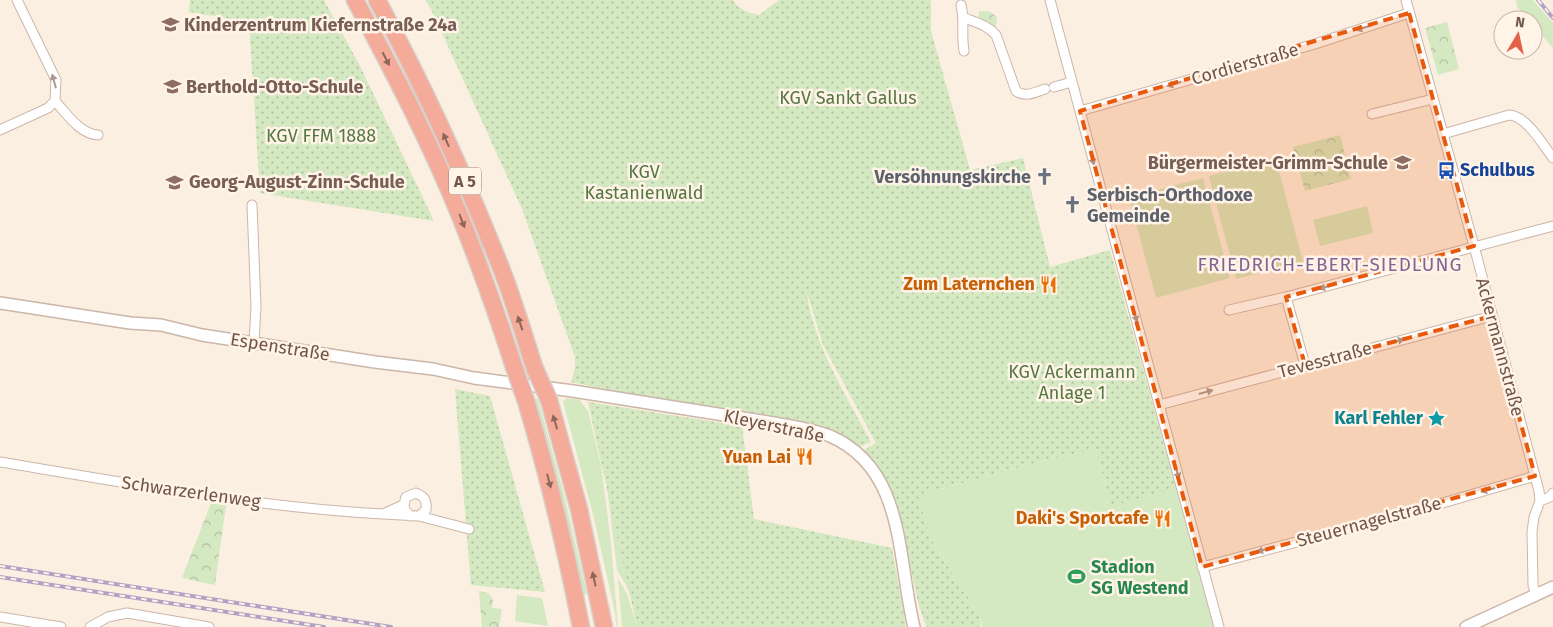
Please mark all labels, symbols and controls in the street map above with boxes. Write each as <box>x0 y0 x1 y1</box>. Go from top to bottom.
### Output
north arrow <box>1493 10 1543 60</box>
place label: Kinderzentrum Kiefernstraße 24a <box>184 14 457 36</box>
text: N <box>1514 14 1526 32</box>
school or university icon: Kinderzentrum Kiefernstraße 24a <box>160 15 180 35</box>
one-way arrow <box>1355 25 1370 33</box>
street label: Cordierstraße <box>1189 38 1301 90</box>
one-way arrow <box>382 51 390 66</box>
one-way arrow <box>50 73 58 88</box>
place label: Berthold-Otto-Schule <box>186 76 364 98</box>
school or university icon: Berthold-Otto-Schule <box>162 77 182 97</box>
one-way arrow <box>1166 81 1181 89</box>
park label: KGV Sankt Gallus <box>779 87 917 109</box>
park label: KGV FFM 1888 <box>266 125 376 147</box>
one-way arrow <box>442 133 450 147</box>
one-way arrow <box>1089 151 1097 166</box>
place label: Bürgermeister-Grimm-Schule <box>1148 152 1388 174</box>
school or university icon: Bürgermeister-Grimm-Schule <box>1392 153 1412 173</box>
place label: Schulbus <box>1460 159 1535 181</box>
bus stop icon: Schulbus <box>1436 160 1456 180</box>
park label: KGV Kastanienwald <box>585 161 703 204</box>
place label: Versöhnungskirche <box>874 166 1031 188</box>
church icon: Versöhnungskirche <box>1035 167 1055 187</box>
road number: A 5 <box>449 168 481 195</box>
place label: Georg-August-Zinn-Schule <box>189 171 405 193</box>
school or university icon: Georg-August-Zinn-Schule <box>165 172 185 192</box>
place label: Serbisch-Orthodoxe Gemeinde <box>1087 184 1253 227</box>
church icon: Serbisch-Orthodoxe Gemeinde <box>1063 195 1083 215</box>
one-way arrow <box>459 214 467 229</box>
district label: FRIEDRICH-EBERT-SIEDLUNG <box>1198 253 1462 276</box>
place label: Zum Laternchen <box>903 273 1035 295</box>
restaurant icon: Zum Laternchen <box>1039 274 1059 294</box>
street label: Ackermannstraße <box>1471 275 1529 419</box>
one-way arrow <box>1318 283 1333 291</box>
one-way arrow <box>1131 308 1139 323</box>
one-way arrow <box>516 315 524 330</box>
street label: Espenstraße <box>229 328 331 366</box>
street label: Tevesstraße <box>1276 337 1374 383</box>
one-way arrow <box>1389 337 1404 345</box>
park label: KGV Ackermann Anlage 1 <box>1008 361 1136 404</box>
one-way arrow <box>1198 388 1213 396</box>
street label: Kleyerstraße <box>722 405 826 447</box>
place label: Karl Fehler <box>1334 407 1424 429</box>
place icon: Karl Fehler <box>1427 408 1447 428</box>
one-way arrow <box>551 414 558 429</box>
place label: Yuan Lai <box>722 446 791 468</box>
restaurant icon: Yuan Lai <box>795 447 815 467</box>
one-way arrow <box>1173 465 1181 480</box>
street label: Schwarzerlenweg <box>120 471 263 513</box>
one-way arrow <box>545 474 553 489</box>
one-way arrow <box>1481 487 1496 495</box>
street label: Steuernagelstraße <box>1294 492 1444 552</box>
place label: Daki's Sportcafe <box>1016 507 1149 529</box>
restaurant icon: Daki's Sportcafe <box>1153 508 1173 528</box>
one-way arrow <box>1256 547 1271 555</box>
place label: Stadion SG Westend <box>1091 556 1189 599</box>
sports icon: Stadion SG Westend <box>1067 567 1087 587</box>
one-way arrow <box>590 571 598 587</box>

